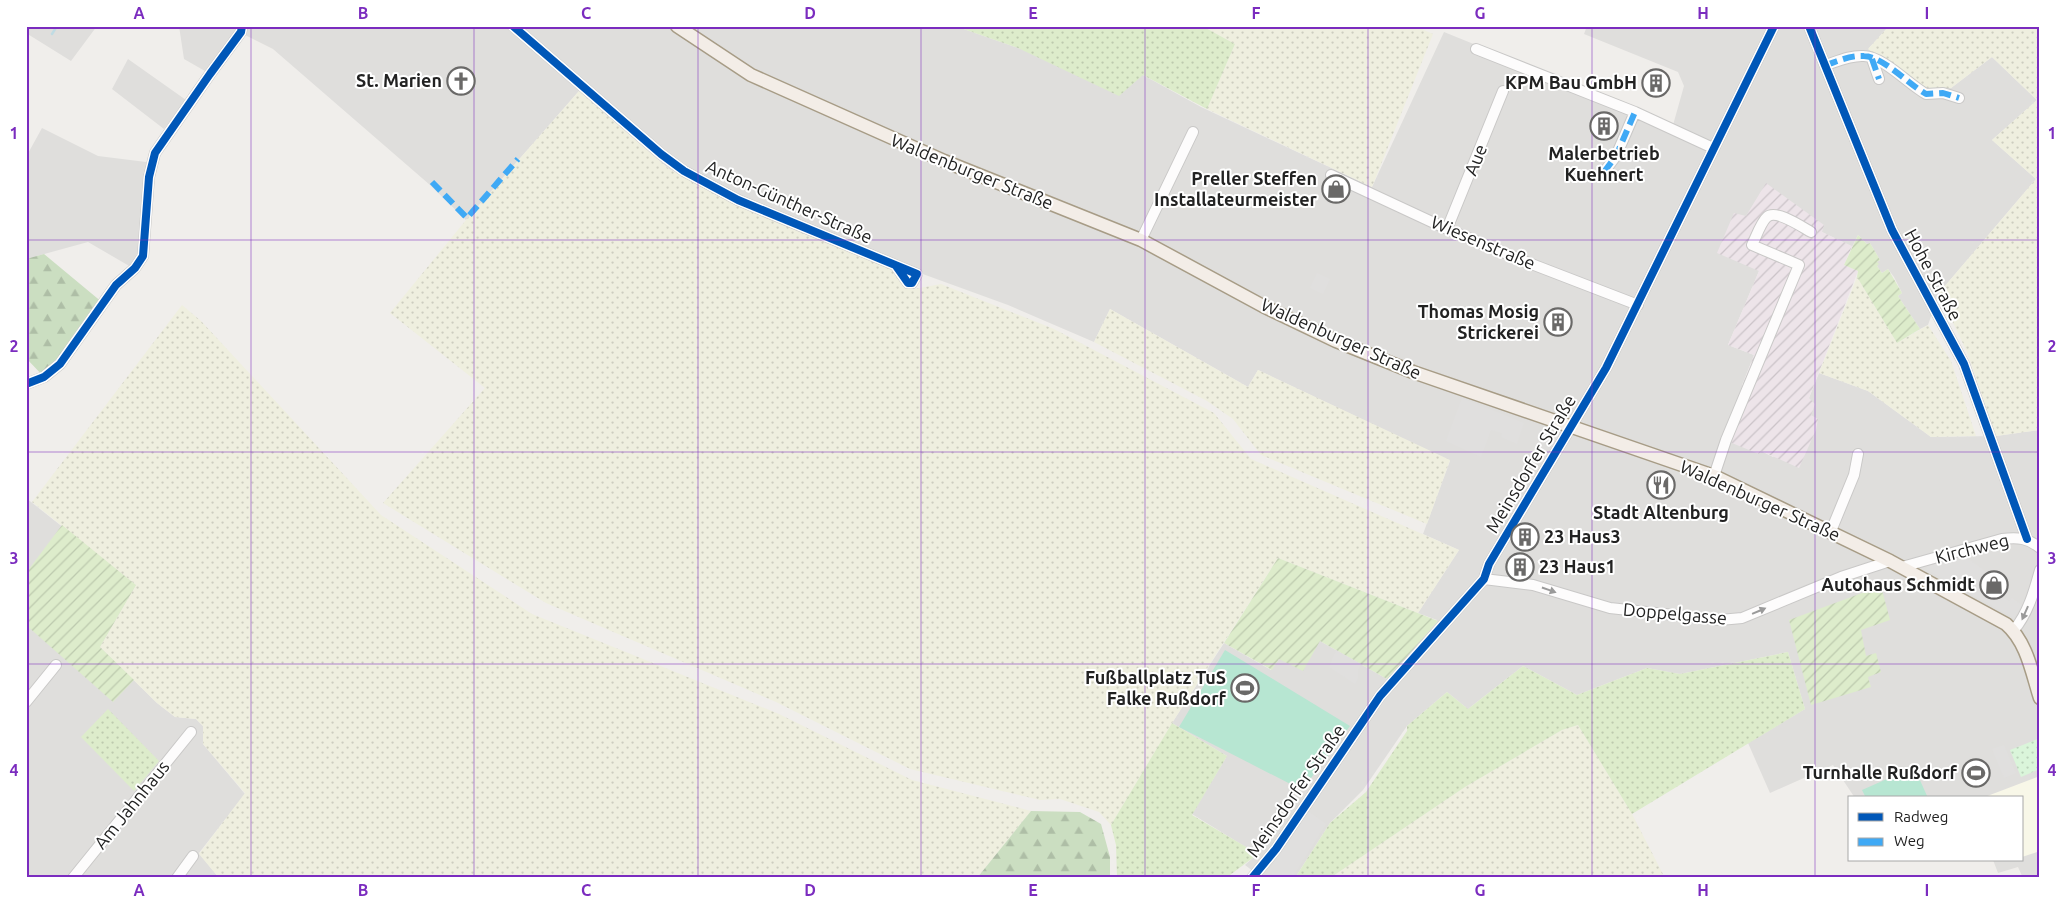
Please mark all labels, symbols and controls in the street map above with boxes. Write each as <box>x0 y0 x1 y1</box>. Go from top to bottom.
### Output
text: A <box>133 4 145 22</box>
text: B <box>358 4 368 22</box>
text: C <box>581 4 591 22</box>
text: D <box>804 4 816 22</box>
text: E <box>1028 4 1038 22</box>
text: F <box>1252 4 1261 22</box>
text: G <box>1474 4 1486 22</box>
text: H <box>1697 4 1709 22</box>
text: I <box>1925 4 1929 22</box>
church icon: St. Marien <box>446 66 476 96</box>
building icon: KPM Bau GmbH <box>1641 68 1671 98</box>
place label: St. Marien <box>356 70 442 90</box>
place label: KPM Bau GmbH <box>1505 72 1637 92</box>
building icon: Malerbetrieb Kuehnert <box>1589 111 1619 141</box>
text: 1 <box>9 124 19 142</box>
text: 1 <box>2047 124 2057 142</box>
street label: Waldenburger Straße <box>888 129 1056 213</box>
street label: Aue <box>1460 141 1490 178</box>
place label: Malerbetrieb Kuehnert <box>1548 143 1660 184</box>
street label: Anton-Günther-Straße <box>703 155 876 247</box>
place label: Preller Steffen Installateurmeister <box>1154 168 1318 209</box>
shop icon: Preller Steffen Installateurmeister <box>1321 174 1351 204</box>
street label: Wiesenstraße <box>1428 211 1538 273</box>
street label: Hohe Straße <box>1901 225 1966 324</box>
street label: Waldenburger Straße <box>1258 294 1425 382</box>
place label: Thomas Mosig Strickerei <box>1418 301 1539 342</box>
building icon: Thomas Mosig Strickerei <box>1543 307 1573 337</box>
text: 2 <box>9 337 19 355</box>
text: 2 <box>2047 337 2057 355</box>
street label: Meinsdorfer Straße <box>1481 391 1579 536</box>
street label: Waldenburger Straße <box>1677 456 1844 544</box>
restaurant icon: Stadt Altenburg <box>1646 470 1676 500</box>
place label: Stadt Altenburg <box>1593 502 1729 522</box>
building icon: 23 Haus3 <box>1510 522 1540 552</box>
place label: 23 Haus3 <box>1544 526 1621 546</box>
street label: Kirchweg <box>1933 529 2011 567</box>
text: 3 <box>9 549 19 567</box>
text: 3 <box>2047 549 2057 567</box>
building icon: 23 Haus1 <box>1505 552 1535 582</box>
place label: 23 Haus1 <box>1539 556 1616 576</box>
shop icon: Autohaus Schmidt <box>1979 570 2009 600</box>
place label: Autohaus Schmidt <box>1821 574 1975 594</box>
one-way arrow <box>1542 586 1557 594</box>
street label: Doppelgasse <box>1622 599 1728 628</box>
one-way arrow <box>1752 606 1766 614</box>
one-way arrow <box>2021 606 2029 620</box>
place label: Fußballplatz TuS Falke Rußdorf <box>1085 667 1227 708</box>
sports icon: Fußballplatz TuS Falke Rußdorf <box>1230 673 1260 703</box>
street label: Meinsdorfer Straße <box>1242 720 1348 860</box>
street label: Am Jahnhaus <box>90 756 173 852</box>
sports icon: Turnhalle Rußdorf <box>1961 758 1991 788</box>
text: 4 <box>9 761 19 779</box>
text: 4 <box>2047 761 2057 779</box>
place label: Turnhalle Rußdorf <box>1803 762 1958 782</box>
legend <box>1848 796 2024 862</box>
text: Radweg <box>1894 808 1948 825</box>
text: Weg <box>1894 832 1925 849</box>
text: A <box>133 881 145 899</box>
text: B <box>358 881 368 899</box>
text: C <box>581 881 591 899</box>
text: D <box>804 881 816 899</box>
text: E <box>1028 881 1038 899</box>
text: F <box>1252 881 1261 899</box>
text: G <box>1474 881 1486 899</box>
text: H <box>1697 881 1709 899</box>
text: I <box>1925 881 1929 899</box>

